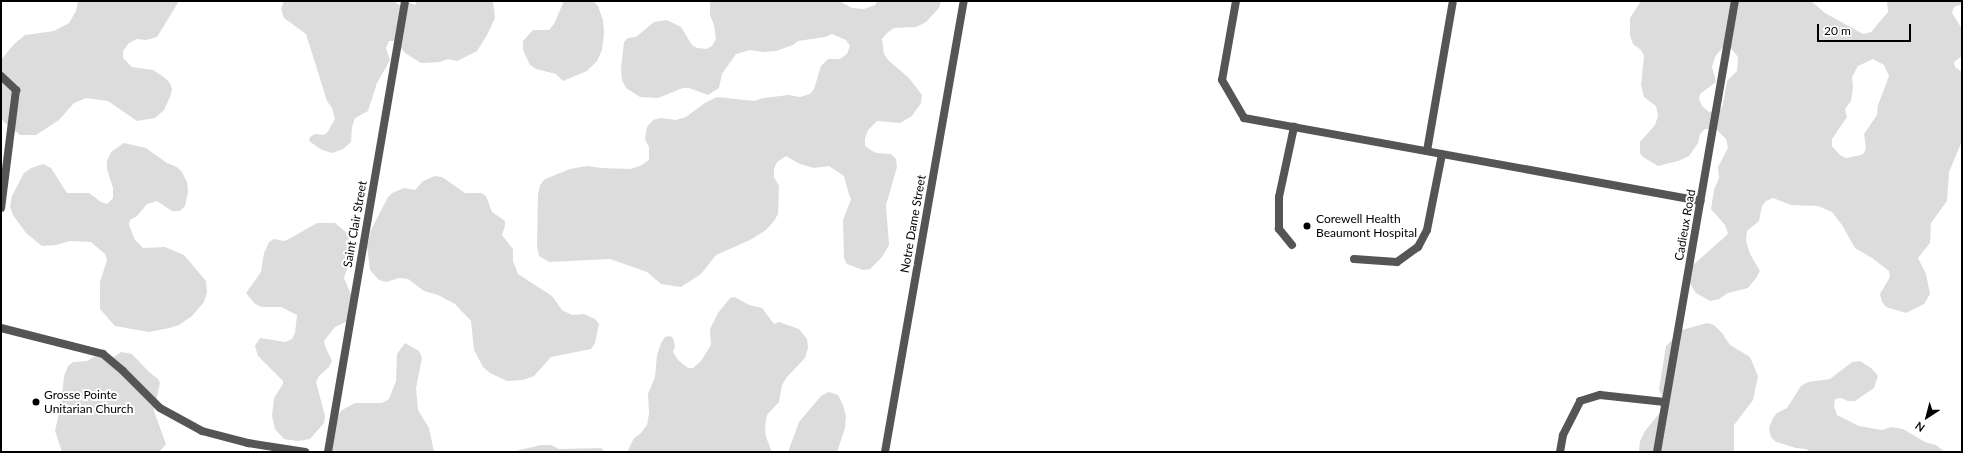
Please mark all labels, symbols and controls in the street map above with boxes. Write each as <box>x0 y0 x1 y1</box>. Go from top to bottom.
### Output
scale bar <box>1819 16 1913 42</box>
text: 20 m <box>1824 23 1851 38</box>
street label: Notre Dame Street <box>897 174 929 274</box>
street label: Saint Clair Street <box>340 179 370 269</box>
street label: Cadieux Road <box>1672 188 1698 262</box>
place label: Corewell Health Beaumont Hospital <box>1316 212 1417 240</box>
marker: Corewell Health Beaumont Hospital <box>1301 220 1313 232</box>
place label: Grosse Pointe Unitarian Church <box>44 388 133 416</box>
marker: Grosse Pointe Unitarian Church <box>31 397 41 407</box>
north arrow <box>1907 397 1947 437</box>
text: N <box>1912 419 1927 435</box>

